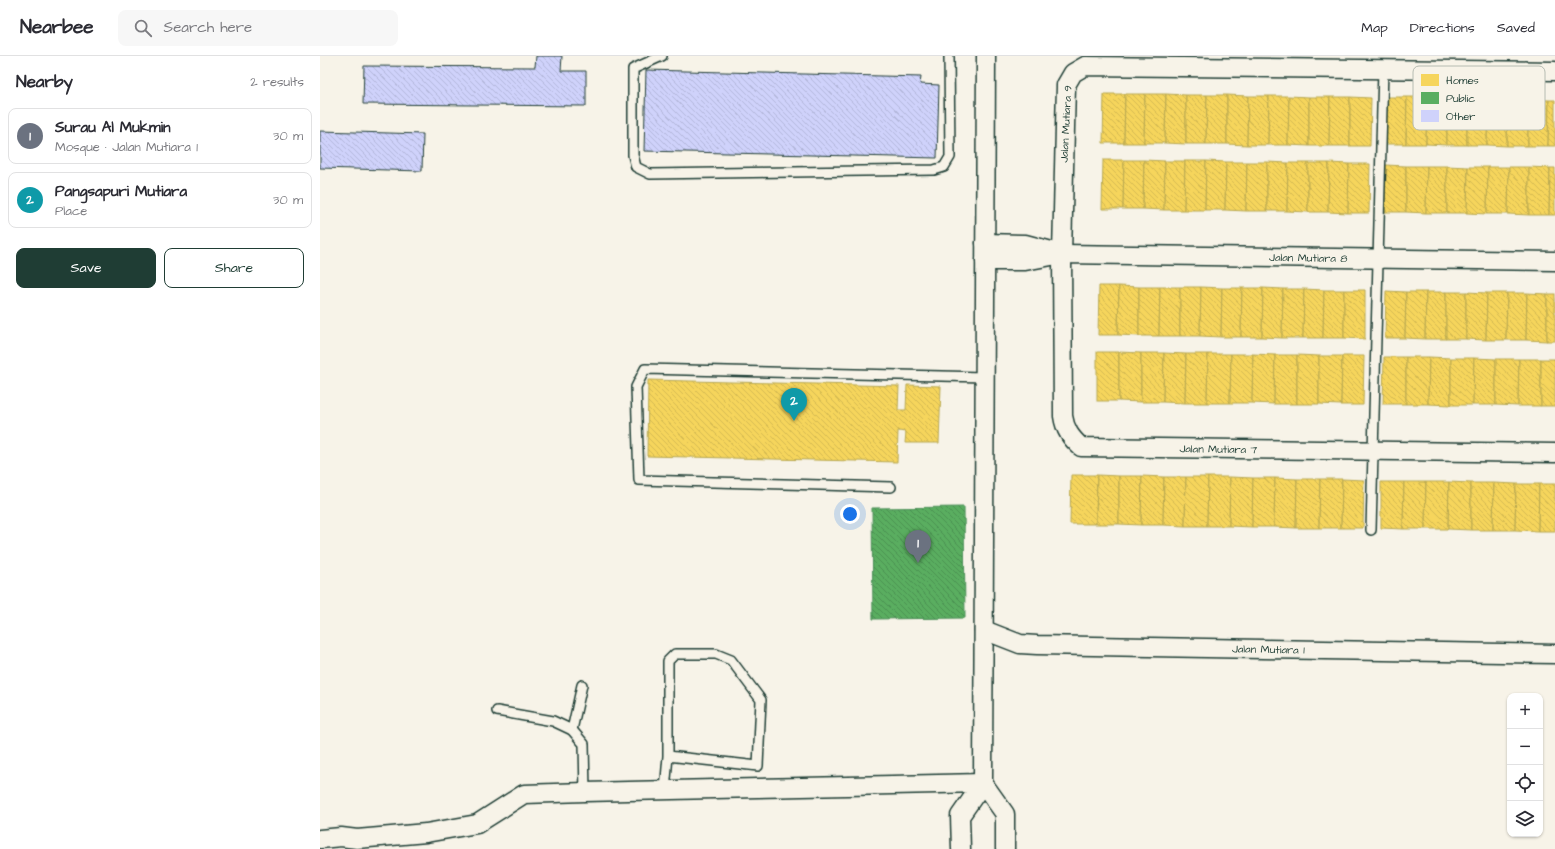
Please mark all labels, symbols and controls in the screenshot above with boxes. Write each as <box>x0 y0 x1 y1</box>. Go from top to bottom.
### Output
search box <box>118 10 398 46</box>
text: Nearbee <box>20 14 94 41</box>
icon: search <box>132 17 154 39</box>
text: Search here <box>164 17 252 38</box>
text: Map <box>1361 18 1388 38</box>
text: Directions <box>1410 18 1475 38</box>
text: Saved <box>1497 18 1535 38</box>
legend <box>1413 66 1545 130</box>
text: Nearby <box>16 70 73 94</box>
text: 2 results <box>250 73 304 91</box>
text: Homes <box>1446 73 1479 88</box>
street label: Jalan Mutiara 9 <box>1056 85 1076 163</box>
text: Public <box>1446 91 1475 106</box>
text: Other <box>1446 109 1475 124</box>
text: Surau Al Mukmin <box>55 117 170 138</box>
text: 1 <box>29 127 31 145</box>
text: 30 m <box>273 127 303 145</box>
text: Mosque · Jalan Mutiara 1 <box>55 138 198 156</box>
text: Pangsapuri Mutiara <box>55 181 187 202</box>
text: 2 <box>26 191 34 209</box>
text: 30 m <box>273 191 303 209</box>
text: Place <box>55 202 87 220</box>
button: Save <box>16 248 156 288</box>
button: Share <box>164 248 304 288</box>
street label: Jalan Mutiara 8 <box>1269 249 1348 266</box>
pin: 2 <box>781 388 807 421</box>
street label: Jalan Mutiara 7 <box>1179 441 1258 457</box>
your location <box>840 504 860 524</box>
pin: 1 <box>905 530 931 563</box>
street label: Jalan Mutiara 1 <box>1232 641 1305 657</box>
map controls <box>1507 693 1543 837</box>
button: + <box>1507 693 1543 729</box>
button: − <box>1507 729 1543 765</box>
button: locate <box>1507 765 1543 801</box>
button: layers <box>1507 801 1543 837</box>

